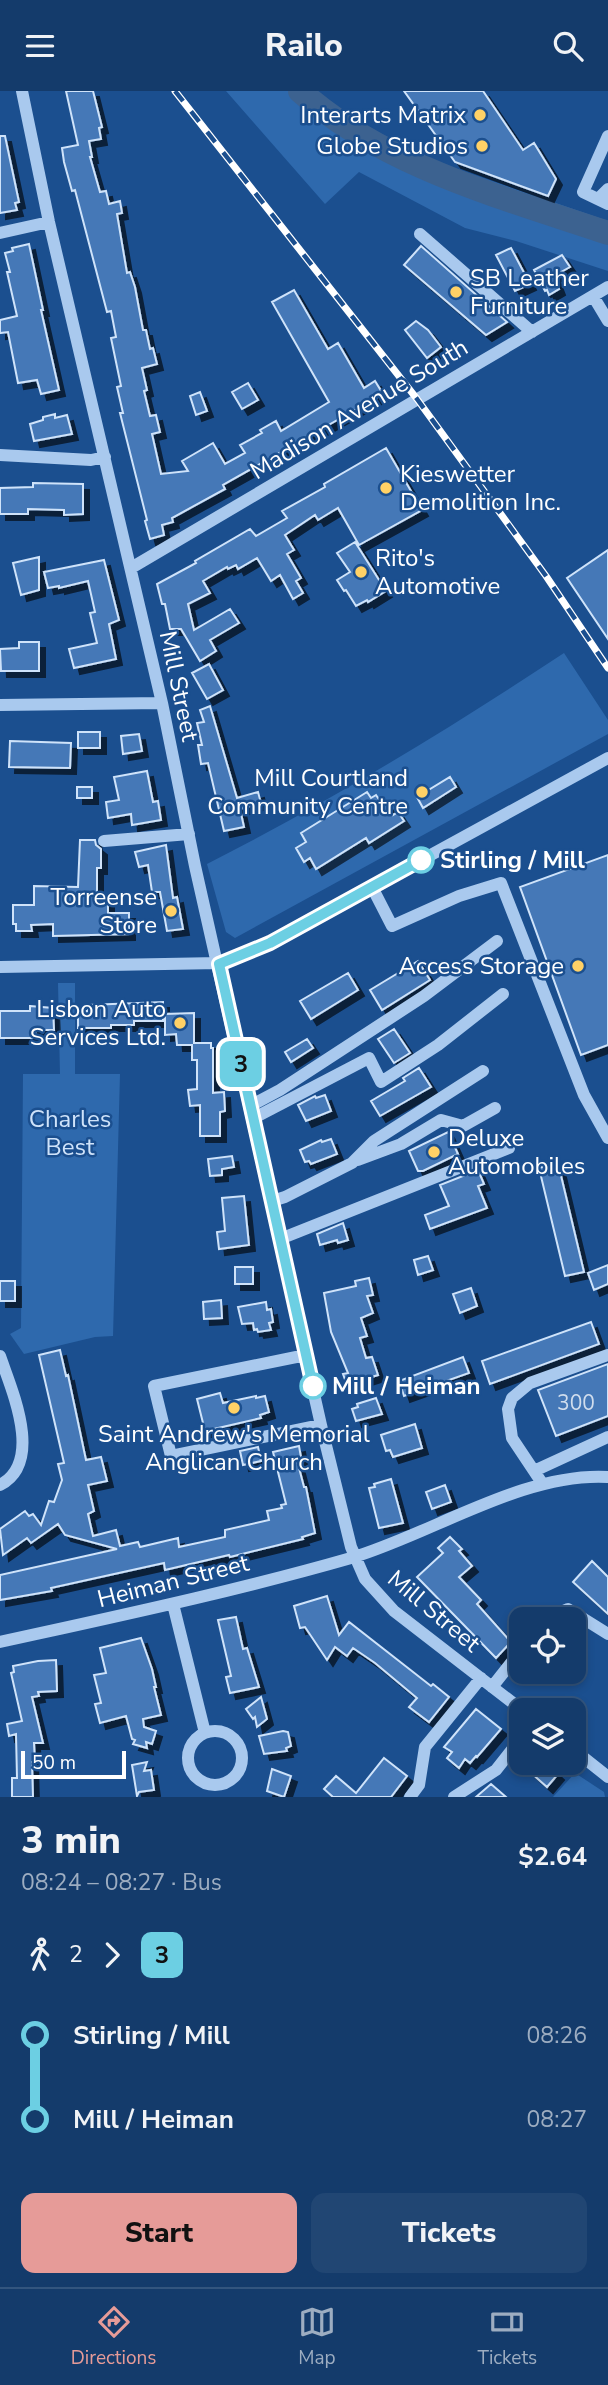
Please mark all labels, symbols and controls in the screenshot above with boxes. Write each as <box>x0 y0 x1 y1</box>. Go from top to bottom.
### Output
text: Railo <box>265 24 343 67</box>
icon: menu <box>21 27 59 65</box>
icon: search <box>549 27 587 65</box>
place label: Interarts Matrix <box>300 99 466 131</box>
marker: Interarts Matrix <box>472 107 488 123</box>
place label: Globe Studios <box>316 130 468 162</box>
marker: Globe Studios <box>474 138 490 154</box>
place label: SB Leather Furniture <box>470 262 589 322</box>
marker: SB Leather Furniture <box>448 284 464 300</box>
street label: Madison Avenue South <box>244 331 474 487</box>
place label: Kieswetter Demolition Inc. <box>400 458 561 518</box>
marker: Kieswetter Demolition Inc. <box>378 480 394 496</box>
place label: Rito's Automotive <box>375 542 500 602</box>
marker: Rito's Automotive <box>353 564 369 580</box>
street label: Mill Street <box>152 628 206 745</box>
place label: Mill Courtland Community Centre <box>207 762 408 822</box>
marker: Mill Courtland Community Centre <box>414 784 430 800</box>
place label: Stirling / Mill <box>440 844 585 876</box>
marker: Stirling / Mill <box>408 847 434 873</box>
place label: Torreense Store <box>51 881 157 941</box>
marker: Torreense Store <box>163 903 179 919</box>
place label: Access Storage <box>398 950 564 982</box>
marker: Access Storage <box>570 958 586 974</box>
place label: Lisbon Auto Services Ltd. <box>30 993 166 1053</box>
marker: Lisbon Auto Services Ltd. <box>172 1015 188 1031</box>
line badge: 3 <box>218 1041 264 1087</box>
text: 3 <box>234 1048 248 1080</box>
park label: Charles Best <box>29 1103 111 1163</box>
place label: Deluxe Automobiles <box>448 1122 585 1182</box>
marker: Deluxe Automobiles <box>426 1144 442 1160</box>
place label: Mill / Heiman <box>332 1370 481 1402</box>
marker: Mill / Heiman <box>300 1373 326 1399</box>
house number: 300 <box>557 1389 595 1417</box>
marker: Saint Andrew's Memorial Anglican Church <box>226 1400 242 1416</box>
place label: Saint Andrew's Memorial Anglican Church <box>98 1418 370 1478</box>
street label: Heiman Street <box>94 1547 253 1615</box>
street label: Mill Street <box>381 1563 488 1660</box>
map controls <box>509 1607 586 1775</box>
button: locate <box>509 1607 586 1684</box>
button: layers <box>509 1698 586 1775</box>
scale bar <box>21 1748 126 1780</box>
text: 50 m <box>32 1750 76 1776</box>
text: 3 min <box>21 1815 121 1866</box>
text: $2.64 <box>518 1839 587 1874</box>
text: 08:24 – 08:27 · Bus <box>21 1867 222 1898</box>
icon: walk <box>21 1936 59 1974</box>
icon: forward <box>93 1936 131 1974</box>
text: 2 <box>69 1939 83 1970</box>
text: 3 <box>155 1939 169 1971</box>
text: Stirling / Mill <box>73 2018 230 2053</box>
text: 08:26 <box>527 2020 587 2051</box>
text: Mill / Heiman <box>73 2102 234 2137</box>
text: 08:27 <box>527 2104 587 2135</box>
button: Start <box>21 2193 297 2273</box>
button: Tickets <box>311 2193 587 2273</box>
tab: Directions <box>71 2303 156 2371</box>
tab: Map <box>298 2303 336 2371</box>
tab: Tickets <box>477 2303 537 2371</box>

